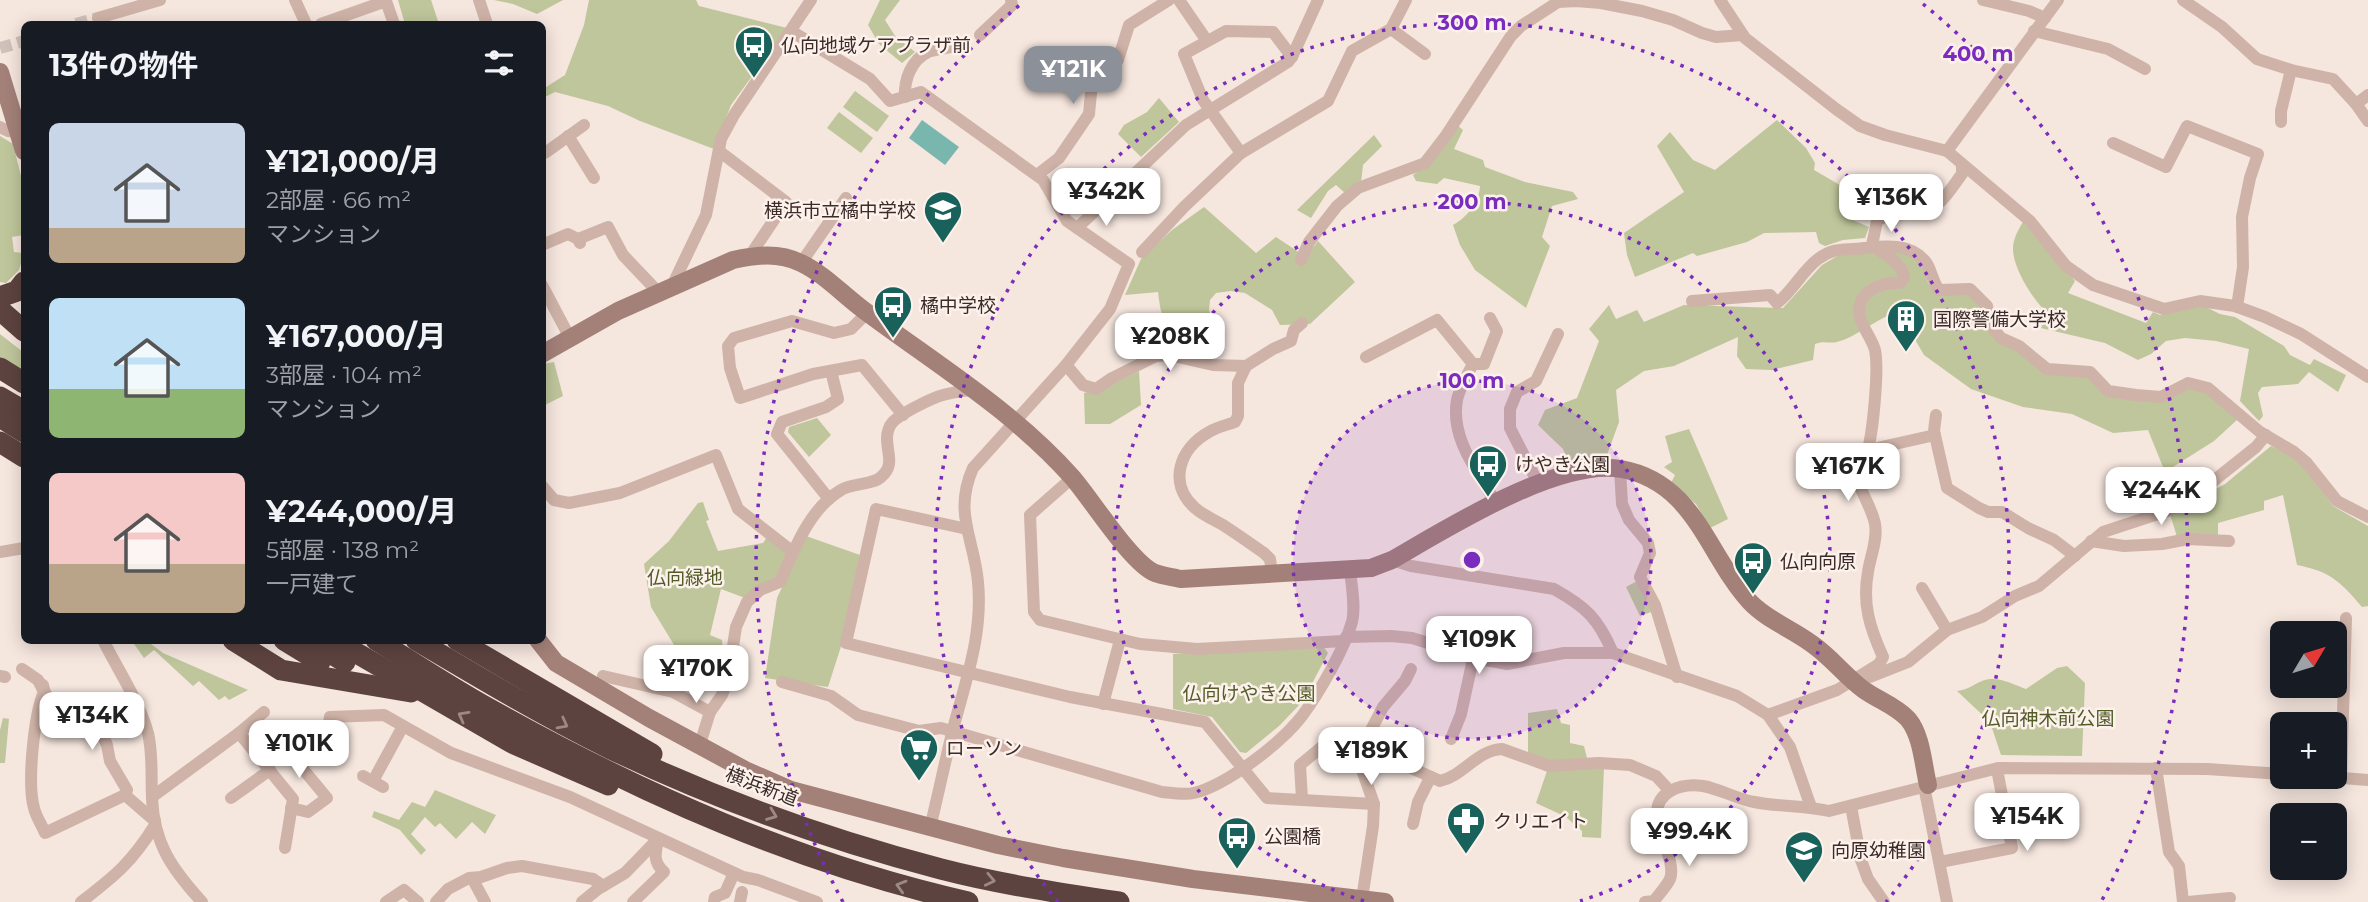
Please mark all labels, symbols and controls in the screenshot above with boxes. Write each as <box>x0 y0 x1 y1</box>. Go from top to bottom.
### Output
text: 300 m <box>1437 10 1506 35</box>
bus stop icon: 仏向地域ケアプラザ前 <box>733 24 775 79</box>
place label: 仏向地域ケアプラザ前 <box>781 34 971 57</box>
text: 400 m <box>1943 41 2013 66</box>
icon: filters <box>480 44 518 82</box>
pin: ¥121K <box>1024 46 1122 106</box>
text: 13件の物件 <box>49 47 199 84</box>
text: ¥121K <box>1040 55 1106 83</box>
text: ¥121,000/月 <box>266 143 440 180</box>
icon: home <box>105 151 189 235</box>
pin: ¥342K <box>1057 168 1155 228</box>
pin: ¥136K <box>1842 174 1940 234</box>
text: ¥342K <box>1067 177 1145 205</box>
text: ¥136K <box>1855 183 1927 211</box>
text: 2部屋 · 66 m² <box>266 186 411 214</box>
school or university icon: 横浜市立橘中学校 <box>922 189 964 244</box>
text: 200 m <box>1438 189 1506 214</box>
place label: 横浜市立橘中学校 <box>764 199 916 222</box>
text: マンション <box>266 220 381 248</box>
bus stop icon: 橘中学校 <box>872 284 914 339</box>
place label: 橘中学校 <box>920 294 996 317</box>
building icon: 国際警備大学校 <box>1885 298 1927 353</box>
place label: 国際警備大学校 <box>1933 308 2066 331</box>
pin: ¥208K <box>1121 314 1219 373</box>
text: ¥167,000/月 <box>266 318 447 355</box>
text: ¥208K <box>1131 322 1209 350</box>
icon: home <box>105 326 189 410</box>
text: 3部屋 · 104 m² <box>266 361 422 389</box>
text: 100 m <box>1440 368 1504 393</box>
text: マンション <box>266 395 381 423</box>
bus stop icon: けやき公園 <box>1467 443 1509 498</box>
pin: ¥167K <box>1799 444 1897 503</box>
text: ¥167K <box>1812 452 1884 480</box>
place label: けやき公園 <box>1515 453 1610 476</box>
pin: ¥244K <box>2112 468 2210 527</box>
text: ¥244K <box>2122 476 2200 504</box>
text: ¥244,000/月 <box>266 493 457 530</box>
icon: home <box>105 501 189 585</box>
text: 5部屋 · 138 m² <box>266 536 419 564</box>
bus stop icon: 仏向向原 <box>1732 540 1774 595</box>
centre of rings <box>1460 548 1484 572</box>
place label: 仏向向原 <box>1780 550 1856 573</box>
park label: 仏向緑地 <box>647 566 723 589</box>
text: 一戸建て <box>266 570 358 598</box>
pin: ¥109K <box>1430 616 1528 676</box>
north arrow <box>2270 621 2347 698</box>
map controls <box>2270 621 2347 880</box>
text: ¥109K <box>1442 625 1516 653</box>
pin: ¥170K <box>647 646 745 705</box>
text: ¥170K <box>659 654 733 682</box>
park label: 仏向けやき公園 <box>1182 682 1316 705</box>
pin: ¥134K <box>43 692 141 752</box>
text: ¥134K <box>55 701 129 729</box>
park label: 仏向神木前公園 <box>1981 707 2115 730</box>
one-way arrow <box>458 711 471 724</box>
button: + <box>2270 712 2347 789</box>
one-way arrow <box>556 716 569 729</box>
pin: ¥101K <box>250 720 348 780</box>
supermarket icon: ローソン <box>898 727 940 782</box>
pin: ¥189K <box>1322 728 1420 787</box>
text: ¥101K <box>265 729 333 757</box>
text: ¥189K <box>1334 736 1408 764</box>
place label: ローソン <box>946 737 1022 760</box>
street label: 横浜新道 <box>722 762 801 811</box>
pin: ¥154K <box>1978 794 2076 853</box>
pharmacy icon: クリエイト <box>1445 800 1487 855</box>
text: ¥154K <box>1990 802 2064 830</box>
button: − <box>2270 803 2347 880</box>
one-way arrow <box>765 807 777 821</box>
pin: ¥99.4K <box>1632 808 1746 868</box>
place label: クリエイト <box>1493 810 1588 833</box>
bus stop icon: 公園橋 <box>1216 815 1258 870</box>
text: ¥99.4K <box>1647 817 1731 845</box>
place label: 公園橋 <box>1264 825 1321 848</box>
school or university icon: 向原幼稚園 <box>1783 829 1825 884</box>
place label: 向原幼稚園 <box>1831 839 1926 862</box>
one-way arrow <box>984 872 996 886</box>
one-way arrow <box>896 879 908 894</box>

